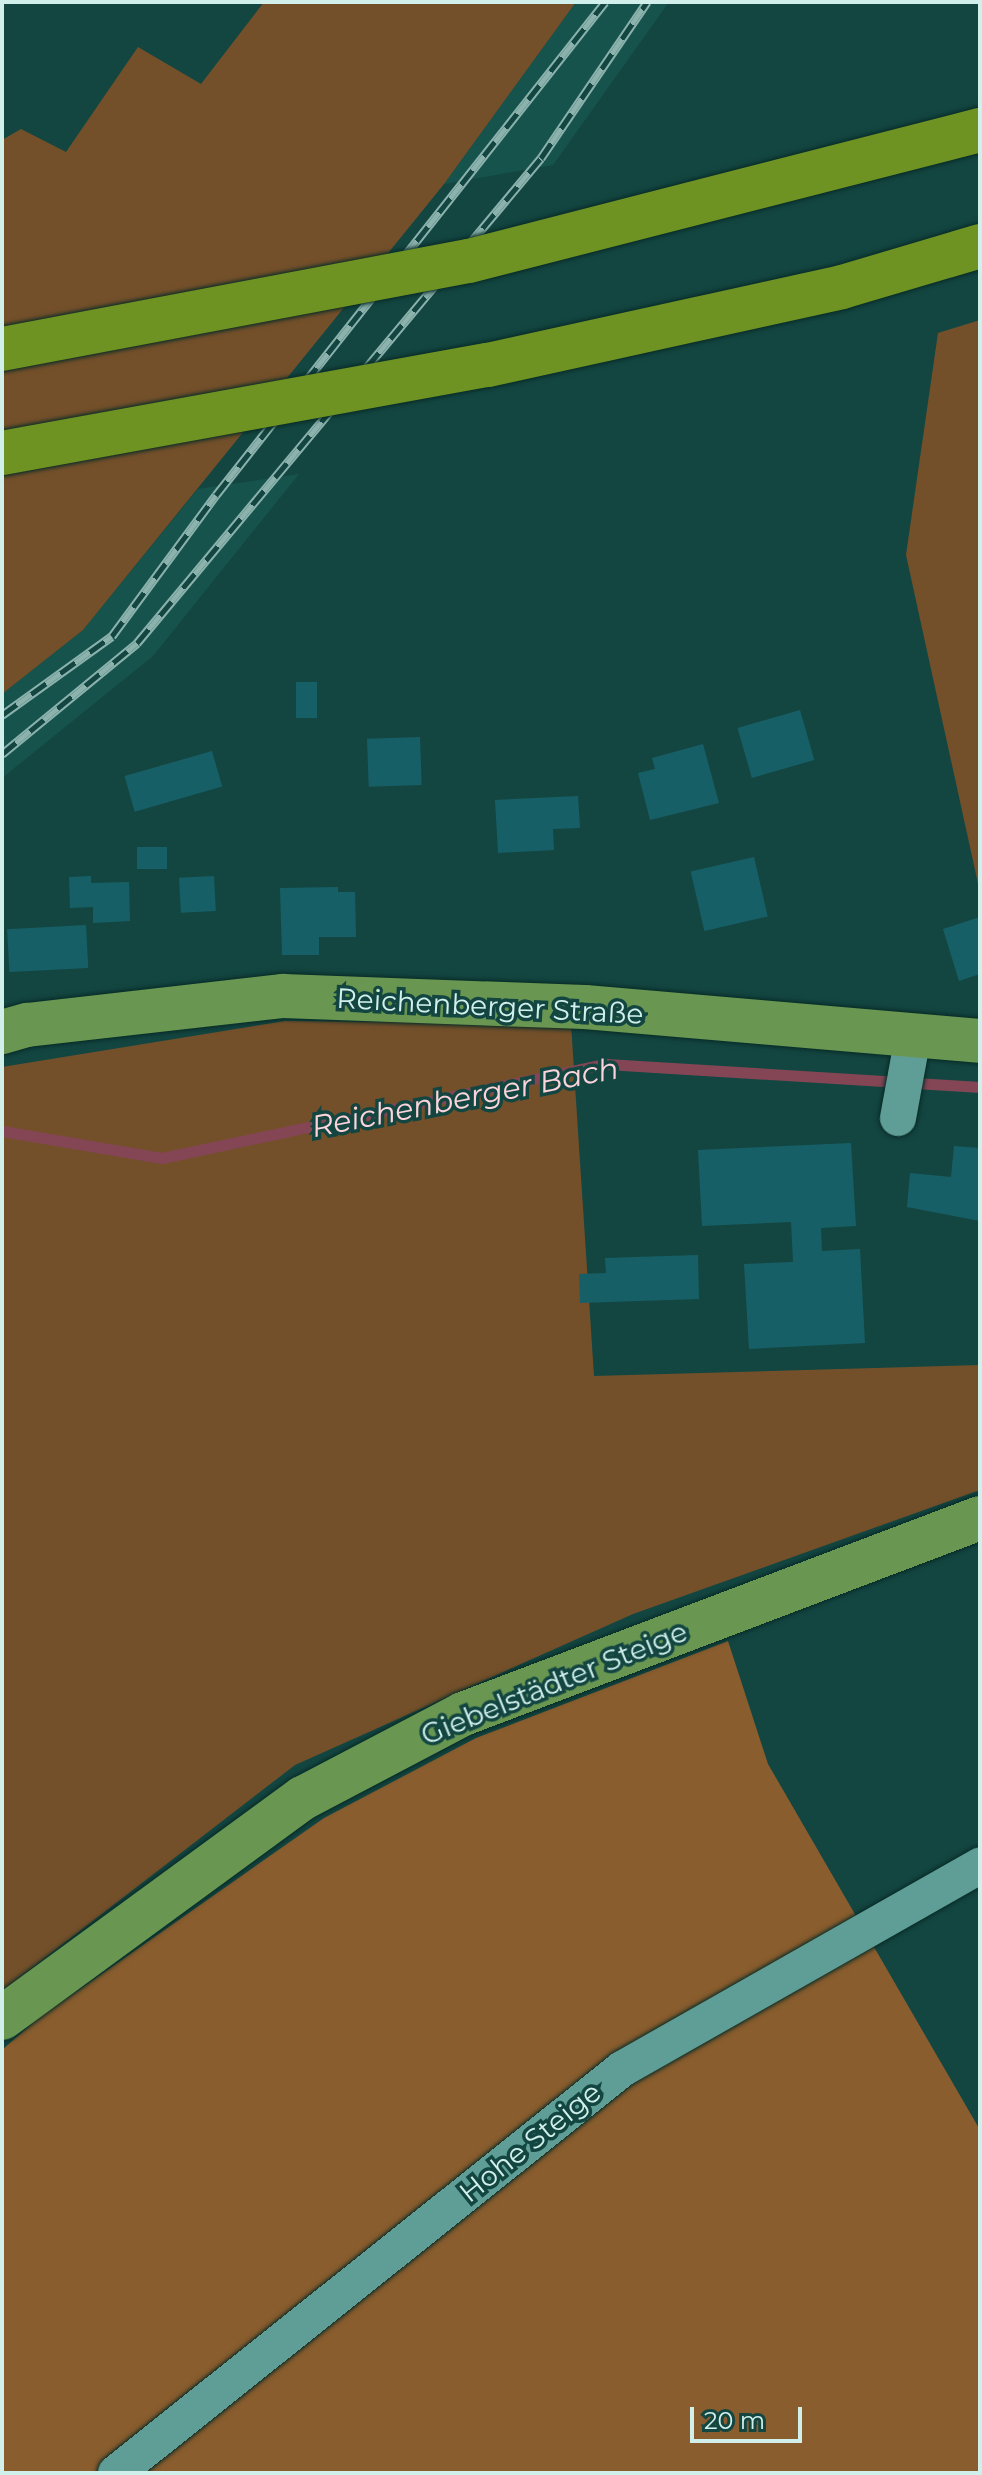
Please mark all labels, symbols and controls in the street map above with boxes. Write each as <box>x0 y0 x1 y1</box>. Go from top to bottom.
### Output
street label: Reichenberger Straße <box>336 981 644 1031</box>
water label: Reichenberger Bach <box>309 1051 621 1145</box>
street label: Giebelstädter Steige <box>416 1614 692 1752</box>
street label: Hohe Steige <box>453 2075 607 2209</box>
scale bar <box>694 2391 806 2441</box>
text: 20 m <box>704 2406 765 2435</box>

